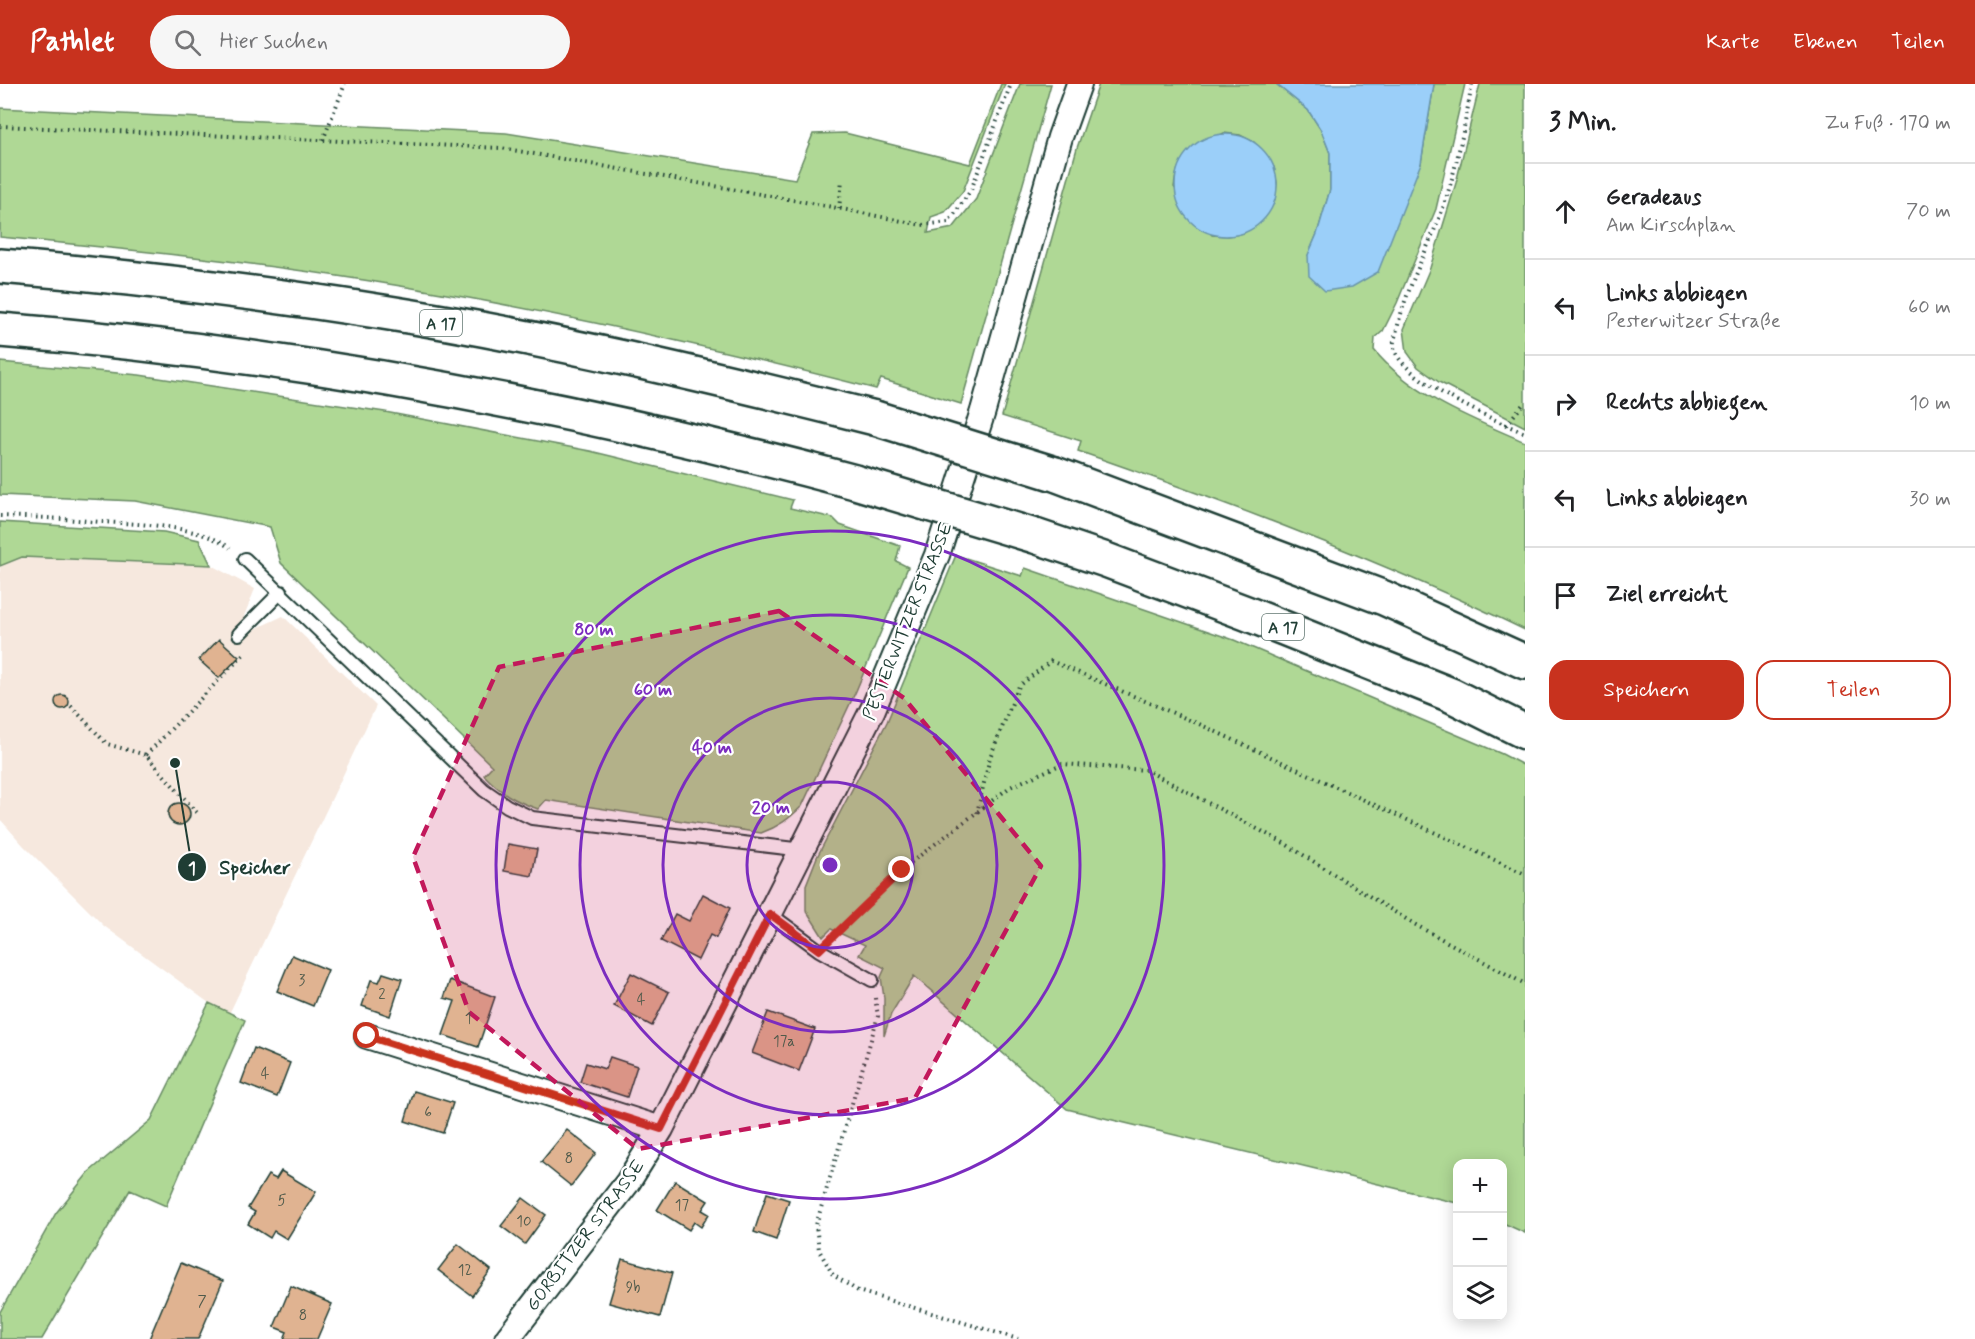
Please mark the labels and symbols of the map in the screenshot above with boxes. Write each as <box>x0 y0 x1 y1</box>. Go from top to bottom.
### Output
road number: A 17 <box>420 310 462 336</box>
street label: PESTERWITZER STRASSE <box>857 519 959 724</box>
road number: A 17 <box>1262 614 1304 640</box>
text: 80 m <box>574 618 614 642</box>
text: 60 m <box>634 678 672 702</box>
text: 40 m <box>692 736 732 760</box>
text: 20 m <box>752 796 790 820</box>
callout: Speicher <box>177 848 303 886</box>
text: Speicher <box>219 855 291 882</box>
centre of rings <box>820 855 840 875</box>
route end <box>888 856 914 882</box>
text: 1 <box>188 857 196 881</box>
house number: 3 <box>299 971 306 991</box>
house number: 2 <box>378 985 386 1005</box>
house number: 4 <box>637 990 646 1010</box>
house number: 1 <box>465 1009 471 1029</box>
route start <box>353 1022 379 1048</box>
house number: 17a <box>773 1032 795 1052</box>
house number: 4 <box>261 1064 270 1084</box>
house number: 6 <box>424 1103 432 1123</box>
house number: 8 <box>565 1149 573 1169</box>
street label: GORBITZER STRASSE <box>521 1155 651 1316</box>
house number: 5 <box>277 1191 287 1211</box>
house number: 17 <box>675 1196 690 1216</box>
house number: 10 <box>516 1212 532 1232</box>
house number: 12 <box>458 1261 472 1281</box>
house number: 9b <box>626 1278 640 1298</box>
house number: 7 <box>197 1292 207 1312</box>
house number: 8 <box>299 1306 307 1326</box>

